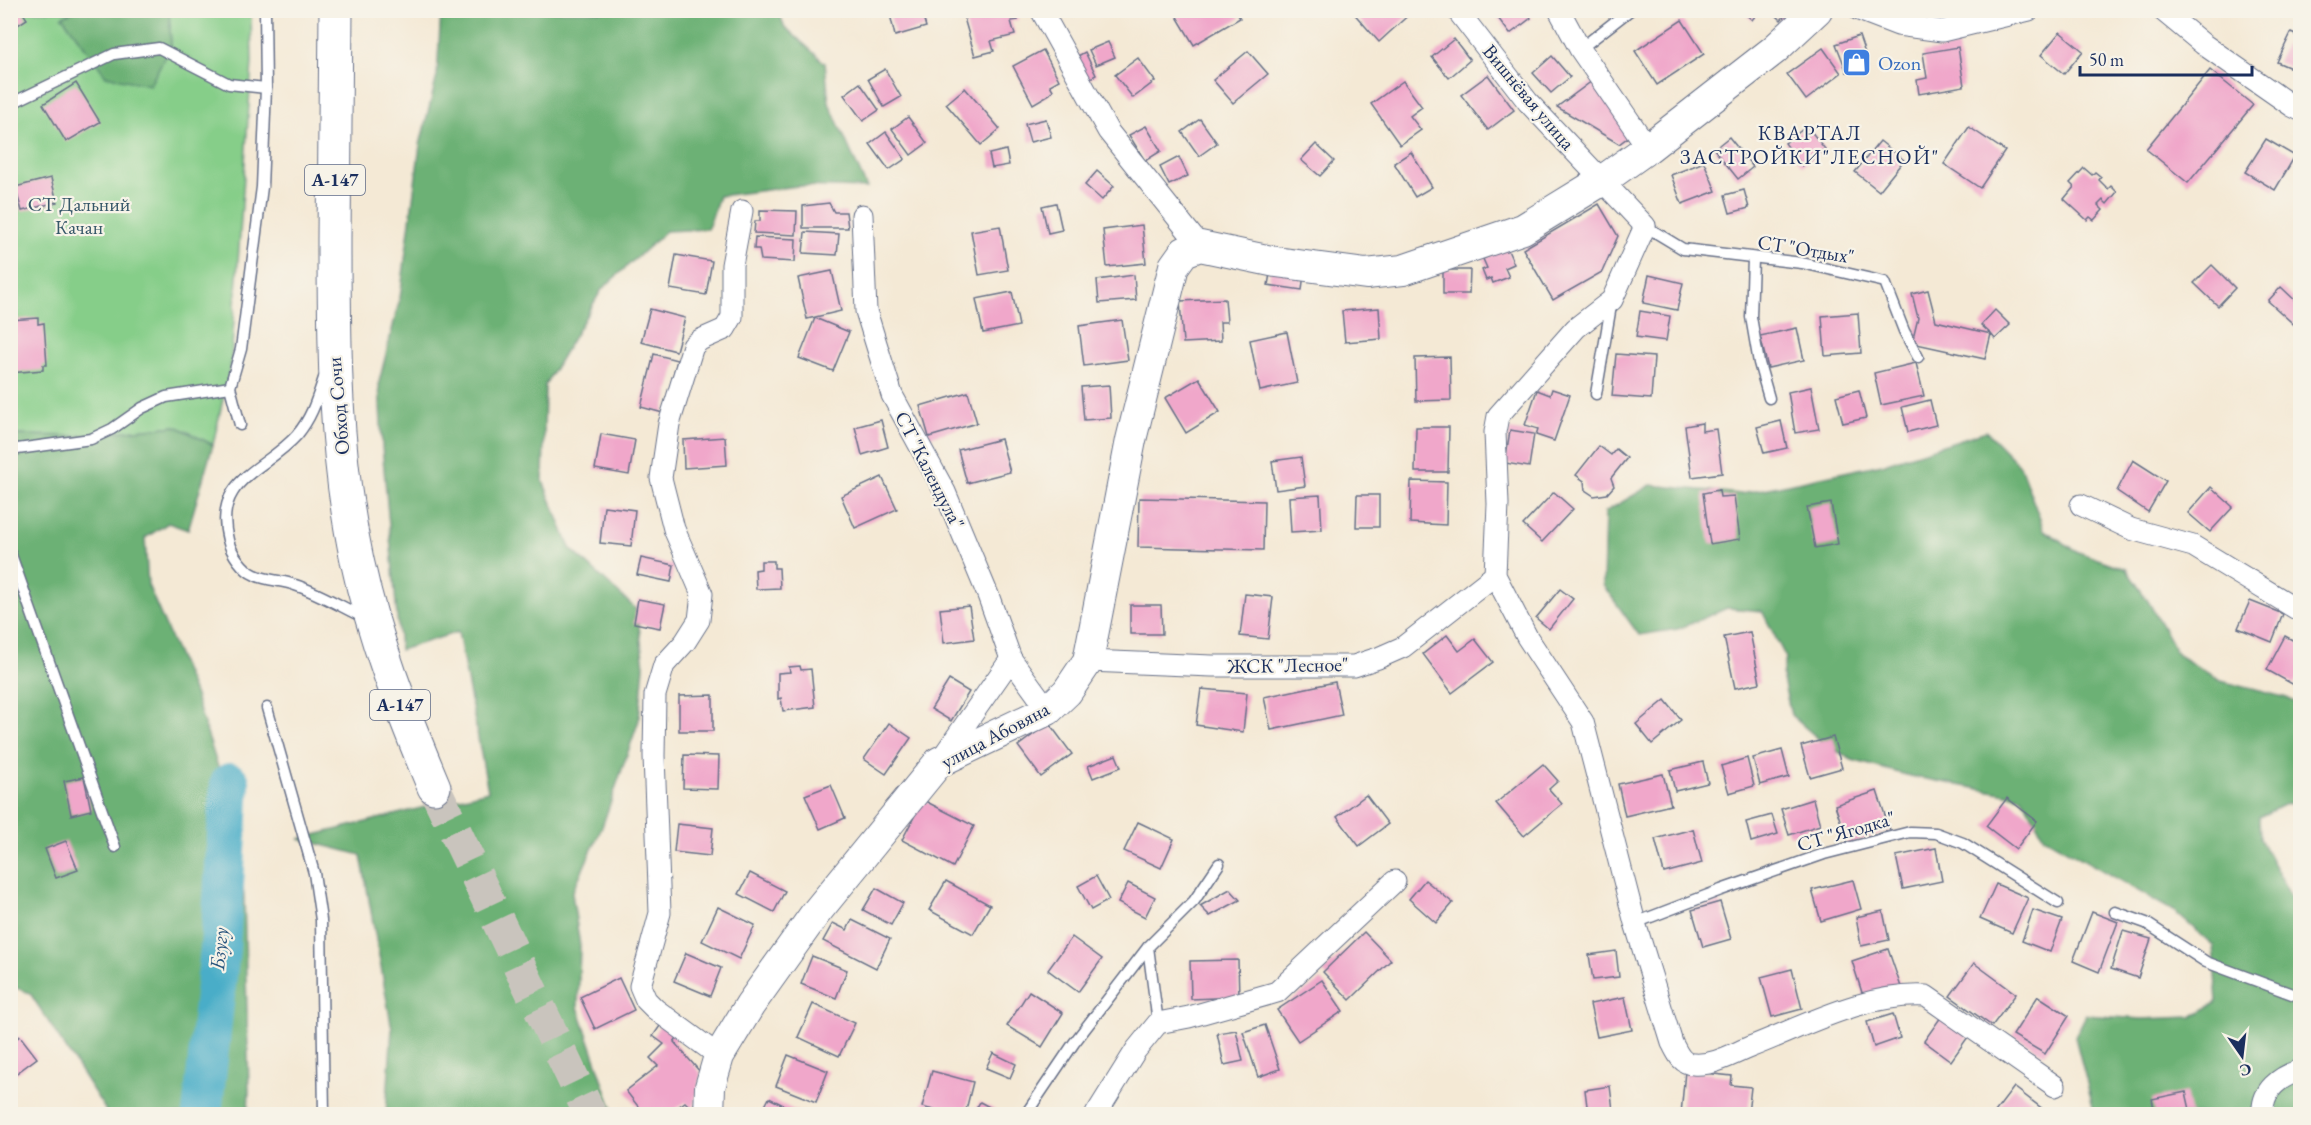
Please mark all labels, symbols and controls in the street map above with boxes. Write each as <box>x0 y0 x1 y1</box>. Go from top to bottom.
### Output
street label: Вишнёвая улица <box>1477 39 1581 155</box>
scale bar <box>2080 39 2252 77</box>
shop icon: Ozon <box>1841 47 1873 79</box>
text: 50 m <box>2089 48 2124 71</box>
place label: Ozon <box>1878 50 1922 76</box>
district label: КВАРТАЛ ЗАСТРОЙКИ"ЛЕСНОЙ" <box>1680 119 1940 170</box>
road number: А-147 <box>305 165 365 195</box>
park label: СТ Дальний Качан <box>28 191 131 240</box>
street label: СТ "Отдых" <box>1756 229 1856 269</box>
street label: Обход Сочи <box>321 356 355 456</box>
street label: СТ "Календула" <box>889 407 971 533</box>
street label: ЖСК "Лесное" <box>1226 651 1349 679</box>
road number: А-147 <box>370 690 430 720</box>
street label: улица Абовяна <box>936 696 1054 774</box>
street label: СТ "Ягодка" <box>1794 805 1898 857</box>
water label: Бзугу <box>203 926 234 972</box>
north arrow <box>2212 1026 2272 1086</box>
text: С <box>2237 1059 2254 1082</box>

